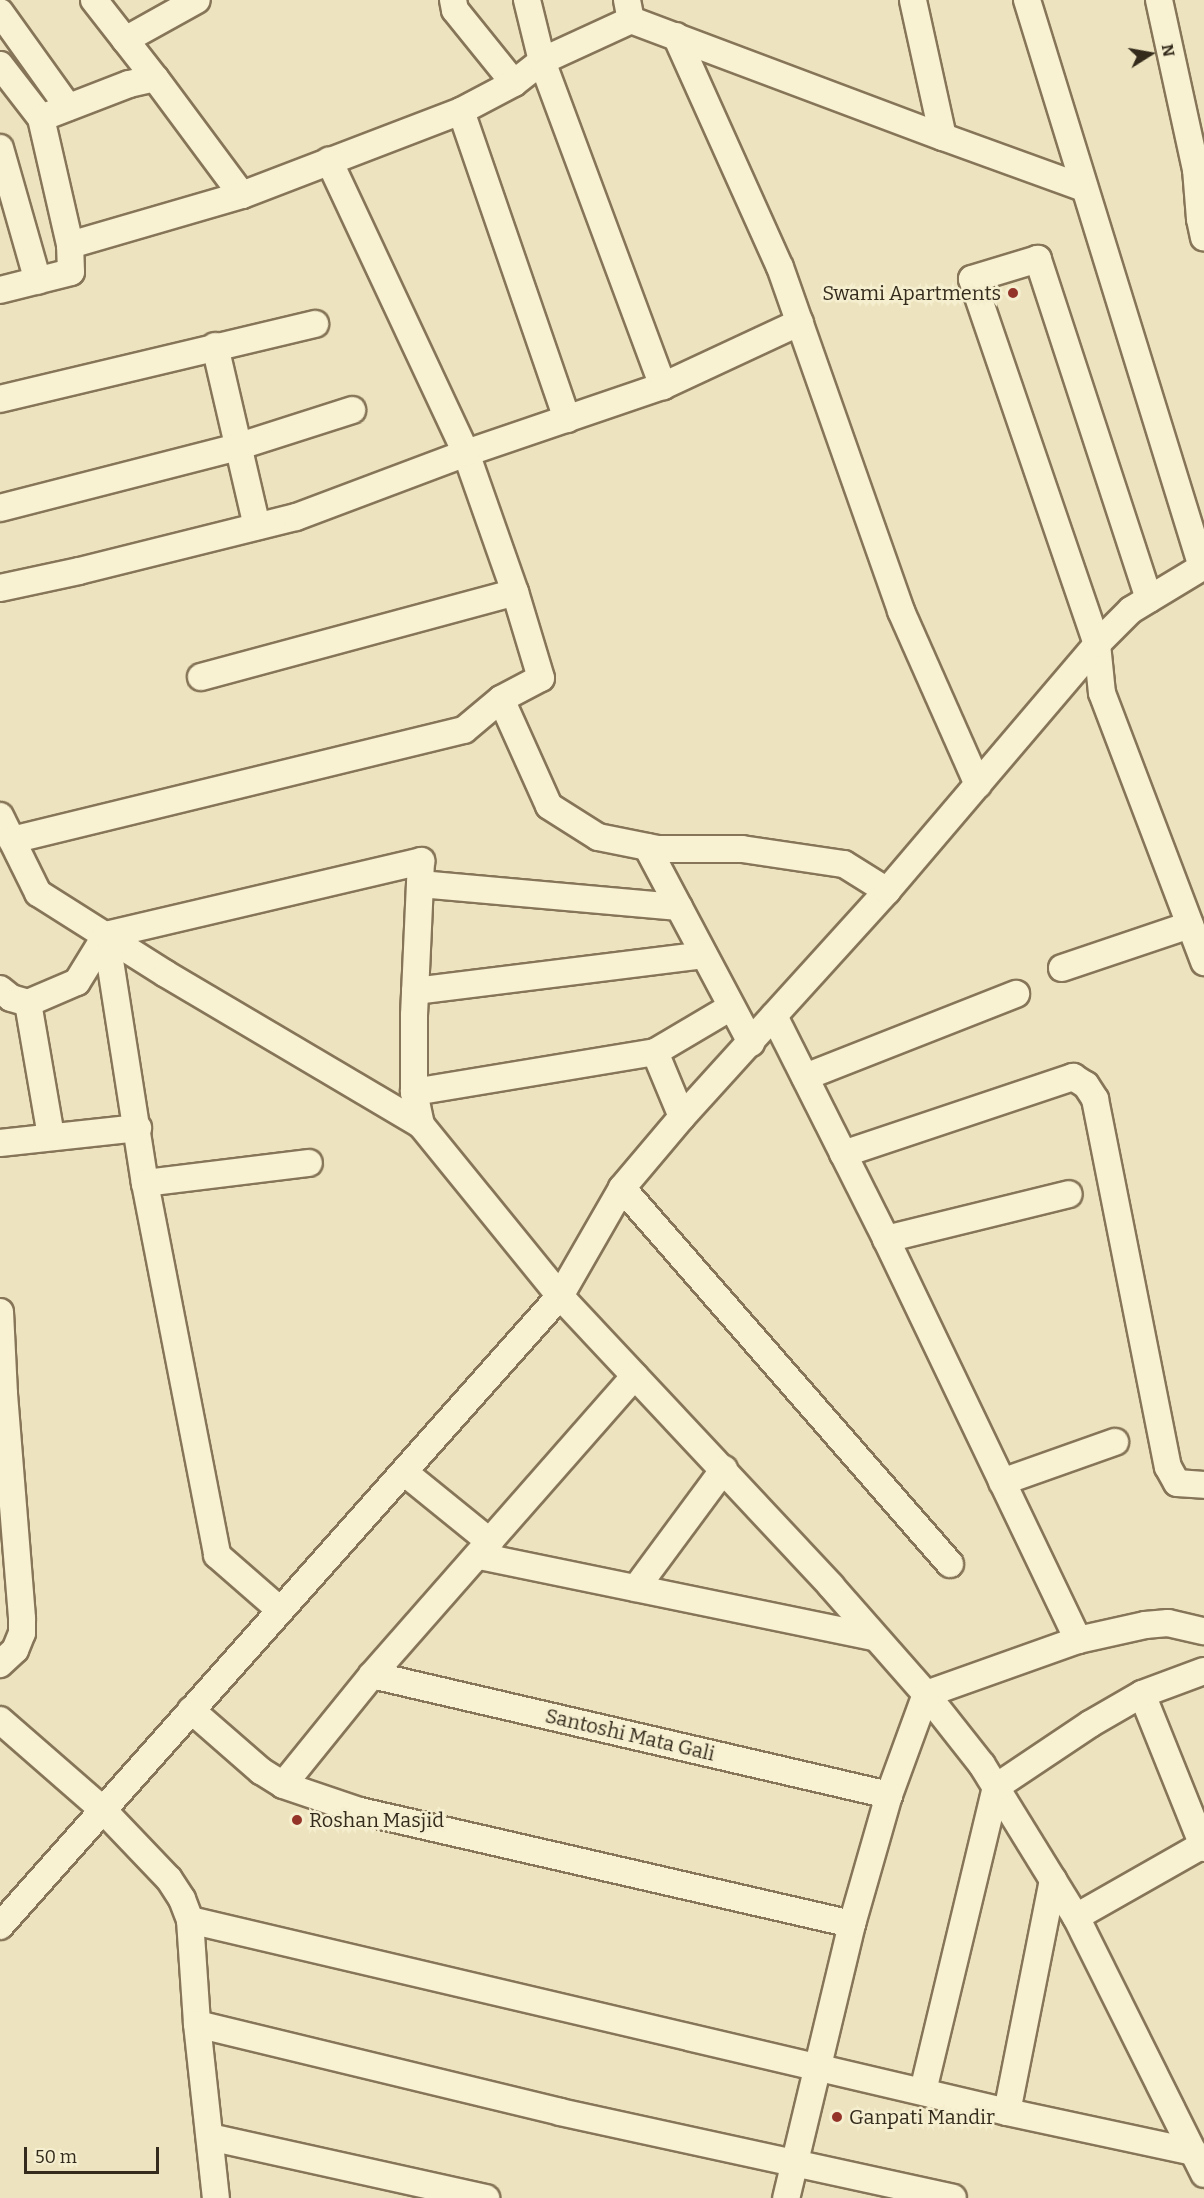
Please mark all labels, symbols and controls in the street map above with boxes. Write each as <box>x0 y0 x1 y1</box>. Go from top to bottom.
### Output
north arrow <box>1120 24 1180 84</box>
text: N <box>1158 43 1179 58</box>
place label: Swami Apartments <box>822 281 1001 305</box>
marker: Swami Apartments <box>1006 286 1020 300</box>
street label: Santoshi Mata Gali <box>543 1704 717 1766</box>
place label: Roshan Masjid <box>309 1808 444 1832</box>
marker: Roshan Masjid <box>290 1813 304 1827</box>
place label: Ganpati Mandir <box>849 2105 995 2129</box>
marker: Ganpati Mandir <box>830 2110 844 2124</box>
scale bar <box>27 2135 162 2173</box>
text: 50 m <box>35 2146 77 2168</box>

